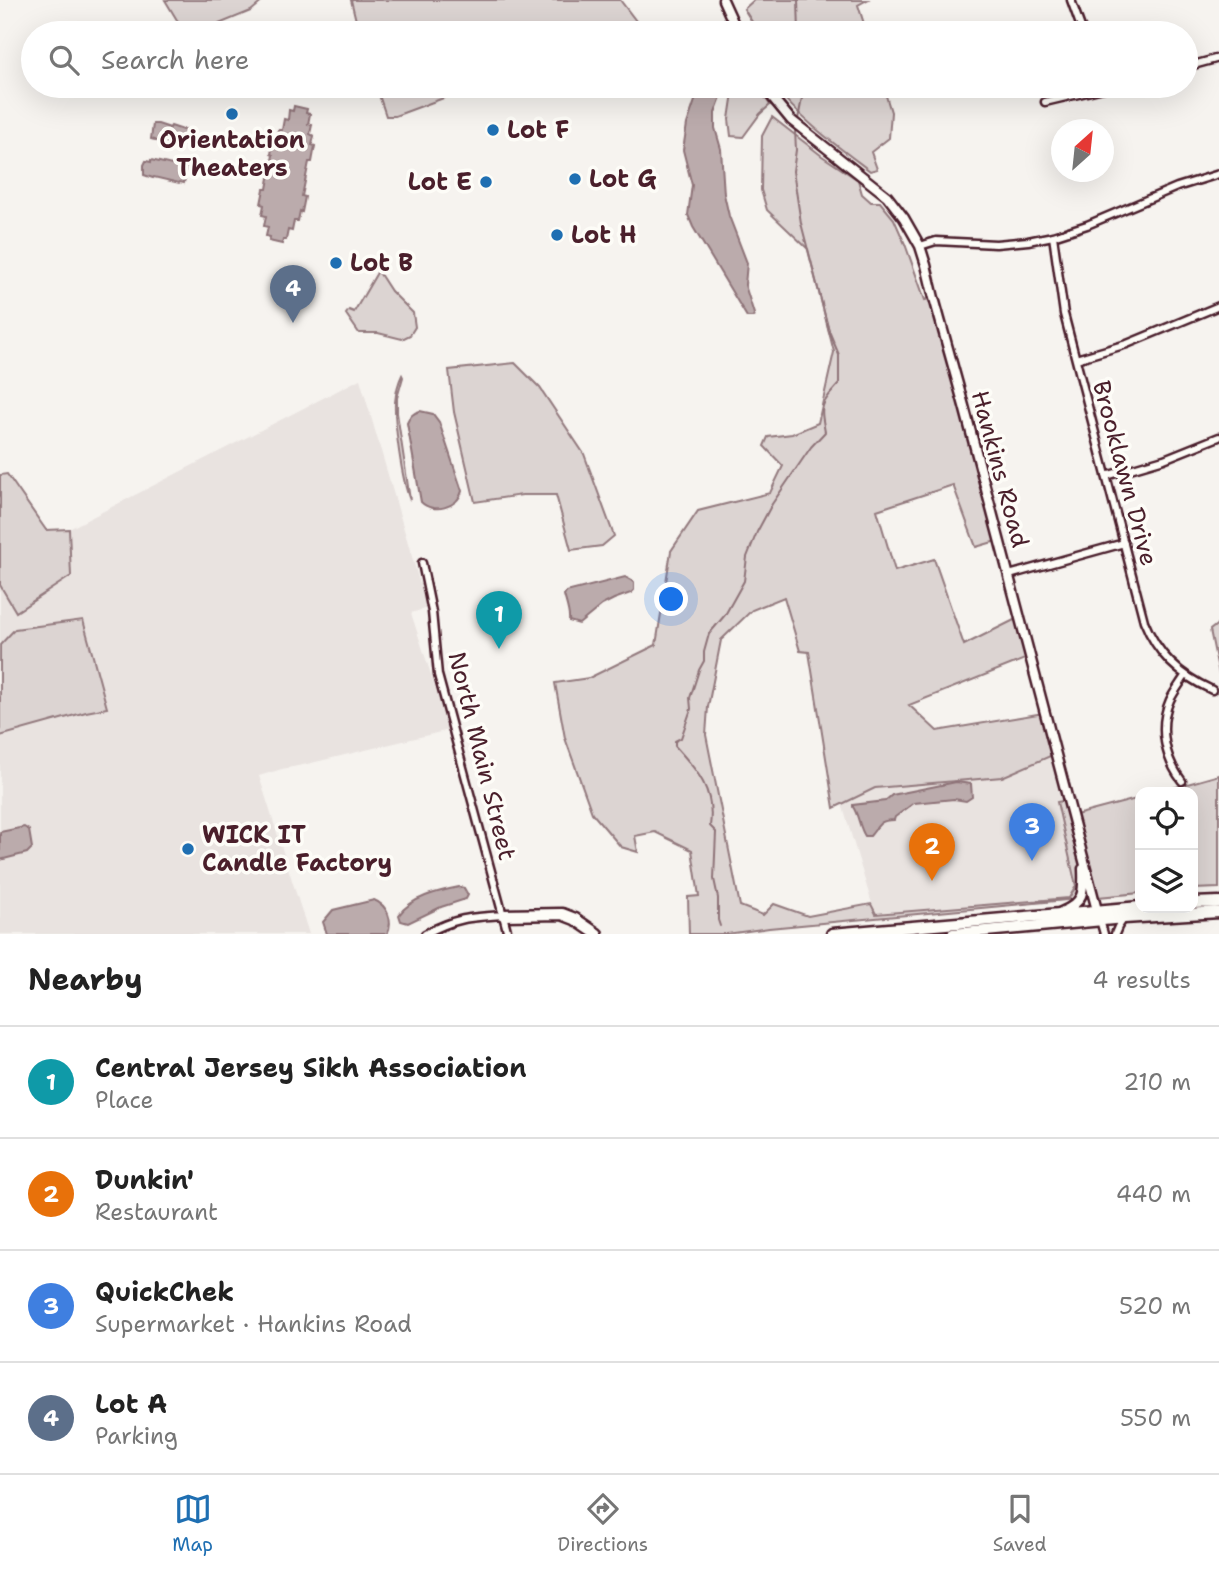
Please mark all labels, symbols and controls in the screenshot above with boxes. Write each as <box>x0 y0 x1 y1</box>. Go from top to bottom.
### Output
search box <box>21 21 1198 98</box>
icon: search <box>45 41 83 79</box>
text: Search here <box>101 42 250 77</box>
marker: Orientation Theaters <box>224 106 240 122</box>
place label: Lot F <box>507 114 569 146</box>
north arrow <box>1051 119 1114 182</box>
marker: Lot F <box>485 122 501 138</box>
place label: Orientation Theaters <box>159 124 305 184</box>
place label: Lot G <box>589 163 657 195</box>
place label: Lot E <box>408 166 472 198</box>
marker: Lot G <box>567 171 583 187</box>
marker: Lot E <box>478 174 494 190</box>
place label: Lot H <box>571 219 637 251</box>
marker: Lot H <box>549 227 565 243</box>
place label: Lot B <box>350 247 413 279</box>
marker: Lot B <box>328 255 344 271</box>
pin: 4 <box>270 265 316 323</box>
street label: Brooklawn Drive <box>1085 377 1165 569</box>
street label: Hankins Road <box>964 387 1036 551</box>
your location <box>654 582 688 616</box>
pin: 1 <box>476 591 522 649</box>
street label: North Main Street <box>441 648 523 864</box>
map controls <box>1135 787 1198 913</box>
button: locate <box>1135 787 1198 850</box>
pin: 3 <box>1009 803 1055 861</box>
place label: WICK IT Candle Factory <box>202 819 392 879</box>
pin: 2 <box>909 823 955 881</box>
marker: WICK IT Candle Factory <box>180 841 196 857</box>
button: layers <box>1135 850 1198 913</box>
text: Nearby <box>28 959 143 1000</box>
text: 4 results <box>1092 965 1191 995</box>
text: Central Jersey Sikh Association <box>95 1050 527 1085</box>
text: 1 <box>46 1067 56 1097</box>
text: 210 m <box>1123 1067 1191 1097</box>
text: Place <box>95 1085 154 1115</box>
text: Dunkin' <box>95 1162 194 1197</box>
text: 2 <box>43 1179 59 1209</box>
text: 440 m <box>1116 1179 1191 1209</box>
text: Restaurant <box>95 1197 218 1227</box>
text: QuickChek <box>95 1274 234 1309</box>
text: 3 <box>43 1291 59 1321</box>
text: 520 m <box>1119 1291 1191 1321</box>
text: Supermarket · Hankins Road <box>95 1309 412 1339</box>
text: Lot A <box>95 1386 167 1421</box>
text: 4 <box>43 1403 59 1433</box>
text: 550 m <box>1120 1403 1191 1433</box>
text: Parking <box>95 1421 178 1451</box>
tab: Map <box>172 1490 213 1557</box>
tab: Directions <box>558 1490 648 1557</box>
tab: Saved <box>993 1490 1047 1557</box>

